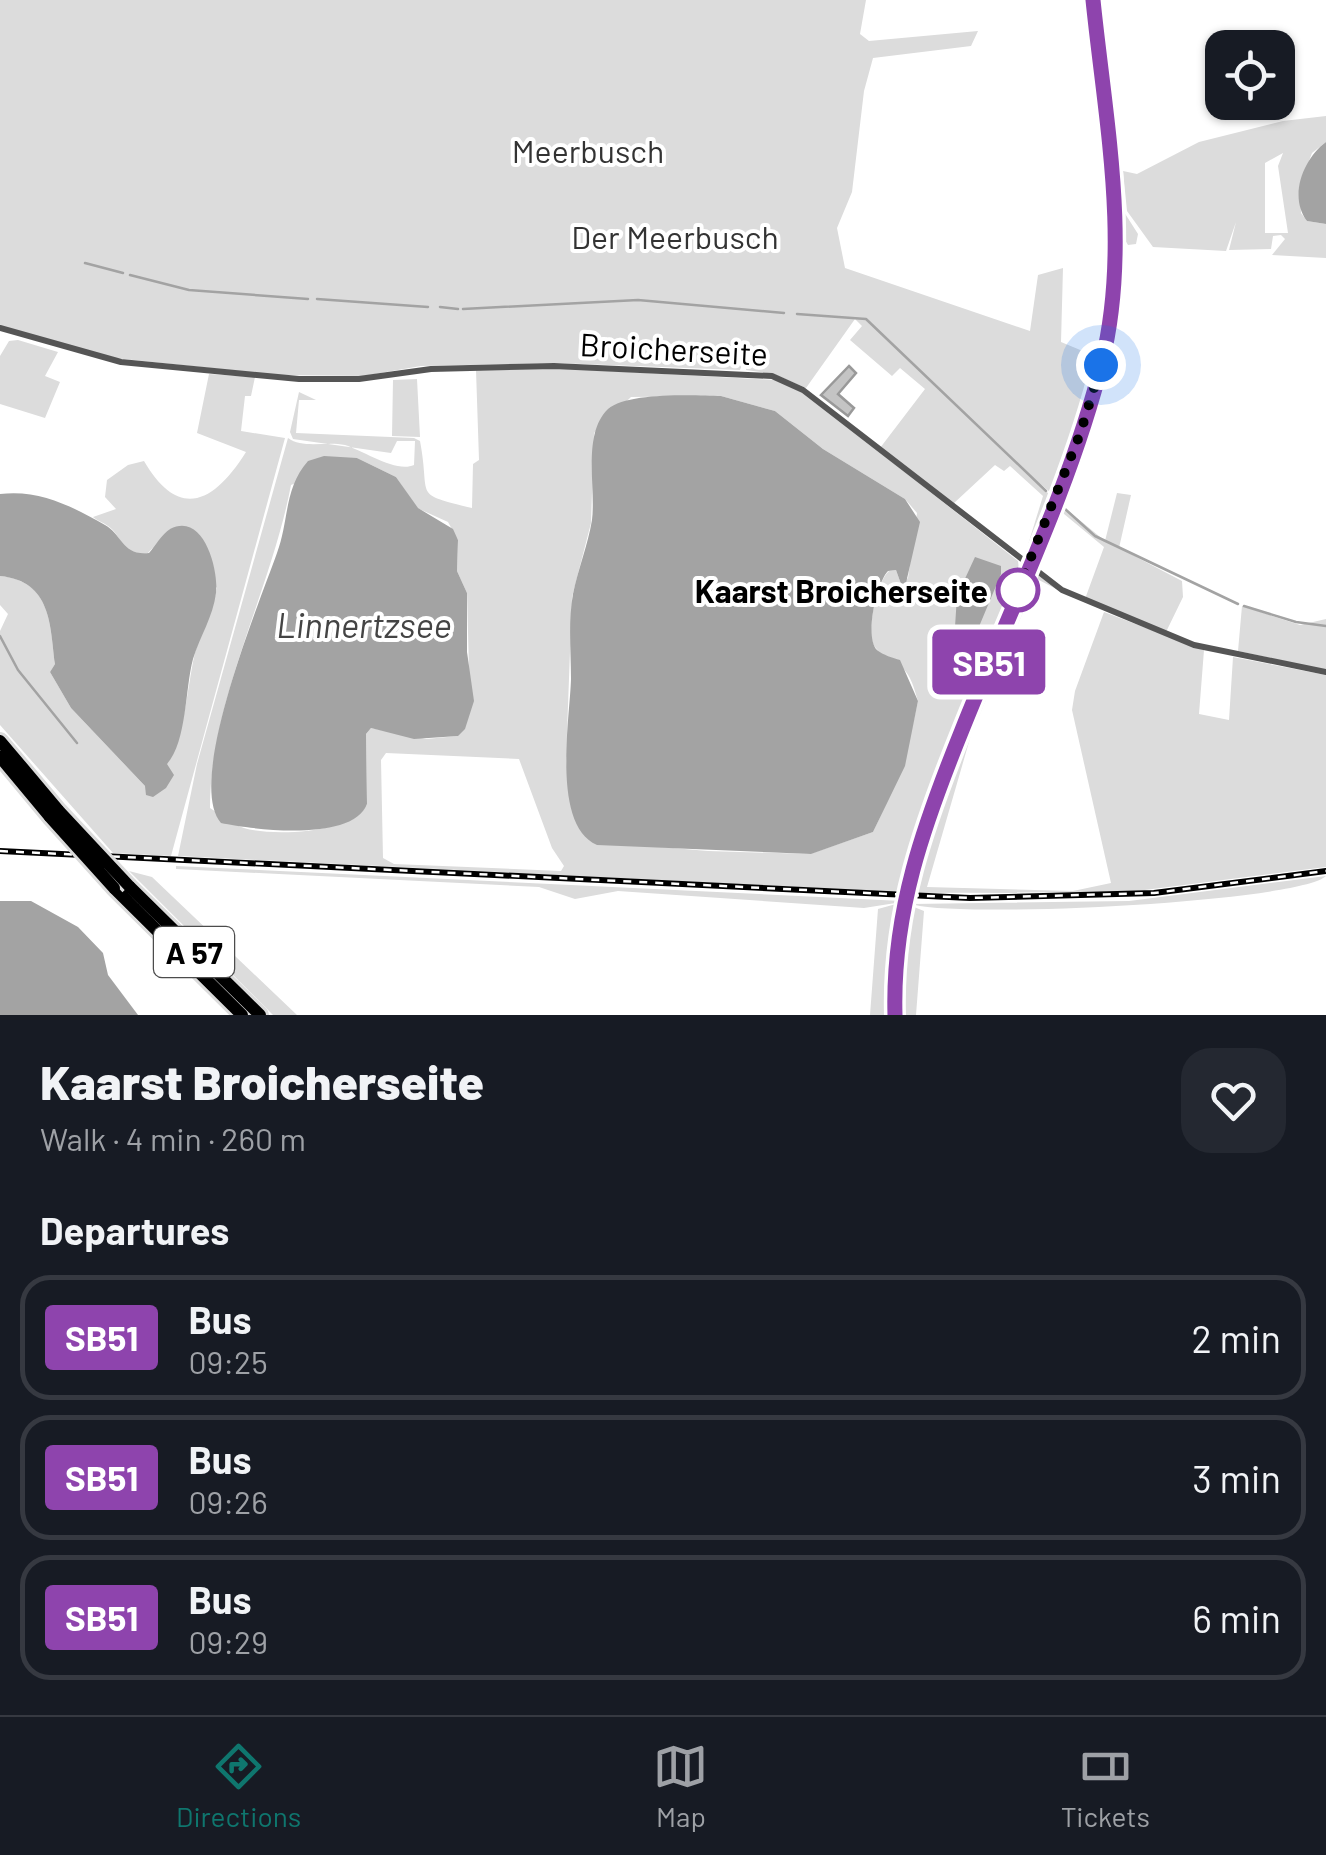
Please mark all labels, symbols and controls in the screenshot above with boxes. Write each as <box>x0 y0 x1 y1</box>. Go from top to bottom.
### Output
map controls <box>1205 30 1295 120</box>
button: locate <box>1205 30 1295 120</box>
park label: Meerbusch <box>512 131 664 169</box>
park label: Der Meerbusch <box>571 217 779 255</box>
street label: Broicherseite <box>579 324 769 372</box>
your location <box>1076 340 1126 390</box>
marker: Kaarst Broicherseite <box>997 569 1039 611</box>
place label: Kaarst Broicherseite <box>695 571 988 609</box>
water label: Linnertzsee <box>276 603 452 645</box>
line badge: SB51 <box>919 630 1059 694</box>
text: SB51 <box>952 641 1026 683</box>
road number: A 57 <box>154 927 234 977</box>
button: heart <box>1181 1048 1286 1153</box>
text: Kaarst Broicherseite <box>40 1052 484 1110</box>
text: Walk · 4 min · 260 m <box>40 1119 306 1157</box>
text: Departures <box>40 1207 229 1253</box>
text: Bus <box>188 1296 252 1342</box>
text: 2 min <box>1191 1315 1281 1361</box>
text: SB51 <box>65 1316 138 1358</box>
text: 09:25 <box>188 1342 268 1380</box>
text: Bus <box>188 1436 252 1482</box>
text: 3 min <box>1192 1455 1281 1501</box>
text: SB51 <box>65 1456 138 1498</box>
text: 09:26 <box>188 1482 268 1520</box>
text: Bus <box>188 1576 252 1622</box>
text: 6 min <box>1192 1595 1281 1641</box>
text: SB51 <box>65 1596 138 1638</box>
text: 09:29 <box>188 1622 268 1660</box>
tab: Directions <box>176 1739 301 1833</box>
tab: Map <box>653 1739 708 1833</box>
tab: Tickets <box>1061 1739 1150 1833</box>

